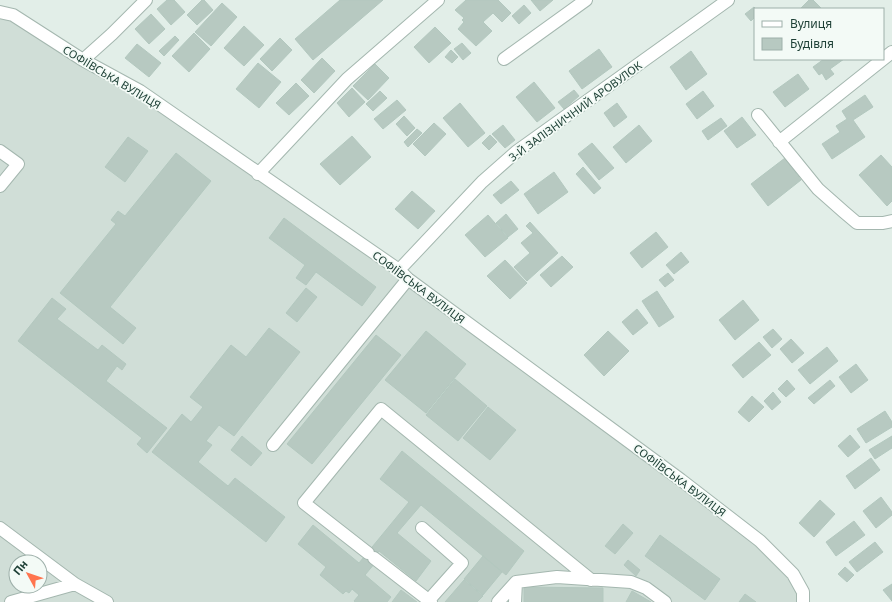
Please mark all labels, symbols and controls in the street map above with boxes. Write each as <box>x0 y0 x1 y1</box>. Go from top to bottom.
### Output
legend <box>754 8 884 60</box>
text: Вулиця <box>790 15 832 32</box>
text: Будівля <box>790 35 834 52</box>
street label: СОФІЇВСЬКА ВУЛИЦЯ <box>60 42 164 112</box>
street label: 3-Й ЗАЛІЗНИЧНИЙ АРОВУЛОК <box>505 58 645 164</box>
street label: СОФІЇВСЬКА ВУЛИЦЯ <box>370 247 468 327</box>
street label: СОФІЇВСЬКА ВУЛИЦЯ <box>631 440 729 520</box>
north arrow <box>8 554 48 594</box>
text: Пн <box>9 556 31 578</box>

